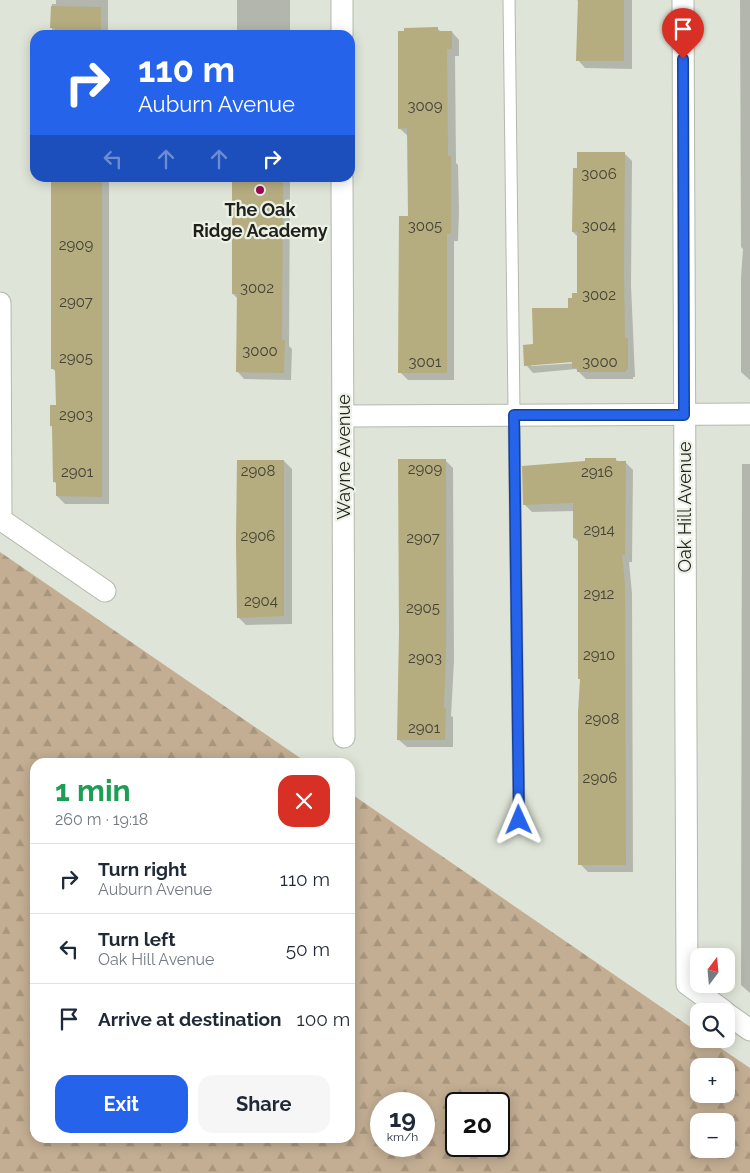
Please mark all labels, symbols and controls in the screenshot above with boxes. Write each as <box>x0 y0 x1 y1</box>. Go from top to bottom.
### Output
pin <box>662 8 704 59</box>
icon: arrive <box>669 15 697 43</box>
text: 110 m <box>138 49 235 90</box>
icon: right <box>55 50 120 115</box>
text: Auburn Avenue <box>138 91 295 117</box>
house number: 3009 <box>407 97 443 115</box>
icon: left <box>99 145 127 173</box>
icon: ahead <box>152 145 180 173</box>
icon: ahead <box>205 145 233 173</box>
icon: right <box>258 145 286 173</box>
house number: 3006 <box>581 165 617 183</box>
marker: The Oak Ridge Academy <box>254 184 266 196</box>
place label: The Oak Ridge Academy <box>192 199 328 241</box>
house number: 3005 <box>408 217 442 235</box>
house number: 3004 <box>582 217 616 235</box>
house number: 2909 <box>59 236 93 254</box>
house number: 3002 <box>240 279 274 297</box>
house number: 3002 <box>582 286 616 304</box>
house number: 2907 <box>59 293 93 311</box>
house number: 3000 <box>242 342 278 360</box>
house number: 2905 <box>59 349 93 367</box>
house number: 3001 <box>409 353 442 371</box>
house number: 3000 <box>582 353 618 371</box>
street label: Wayne Avenue <box>333 394 354 520</box>
house number: 2903 <box>59 406 93 424</box>
street label: Oak Hill Avenue <box>674 441 695 573</box>
house number: 2909 <box>408 460 442 478</box>
house number: 2908 <box>241 462 275 480</box>
house number: 2901 <box>61 463 94 481</box>
house number: 2916 <box>581 463 613 481</box>
house number: 2914 <box>583 521 615 539</box>
house number: 2906 <box>241 527 275 545</box>
house number: 2907 <box>406 529 440 547</box>
house number: 2912 <box>584 585 615 603</box>
house number: 2904 <box>244 592 278 610</box>
house number: 2905 <box>406 599 440 617</box>
house number: 2910 <box>583 646 615 664</box>
house number: 2903 <box>408 649 442 667</box>
house number: 2908 <box>585 710 619 728</box>
house number: 2901 <box>408 719 441 737</box>
house number: 2906 <box>583 769 617 787</box>
text: 1 min <box>55 773 131 808</box>
button: close <box>278 775 330 827</box>
position arrow <box>492 793 544 845</box>
text: 260 m · 19:18 <box>55 810 148 829</box>
text: Turn right <box>98 858 187 880</box>
icon: right <box>55 865 83 893</box>
text: 110 m <box>280 868 330 890</box>
text: Auburn Avenue <box>98 880 212 899</box>
text: Turn left <box>98 928 175 950</box>
icon: left <box>55 935 83 963</box>
text: 50 m <box>286 938 330 960</box>
north arrow <box>690 948 735 992</box>
map controls <box>690 948 735 1158</box>
text: Oak Hill Avenue <box>98 950 214 969</box>
button: search <box>690 1003 735 1048</box>
icon: arrive <box>55 1005 83 1033</box>
text: Arrive at destination <box>98 1008 282 1030</box>
text: 100 m <box>297 1008 350 1030</box>
button: + <box>690 1058 735 1103</box>
button: Exit <box>55 1075 188 1133</box>
button: Share <box>198 1075 330 1133</box>
speed limit sign: 20 <box>445 1092 510 1157</box>
text: 19 <box>389 1103 416 1133</box>
button: − <box>690 1113 735 1158</box>
text: km/h <box>387 1130 418 1144</box>

